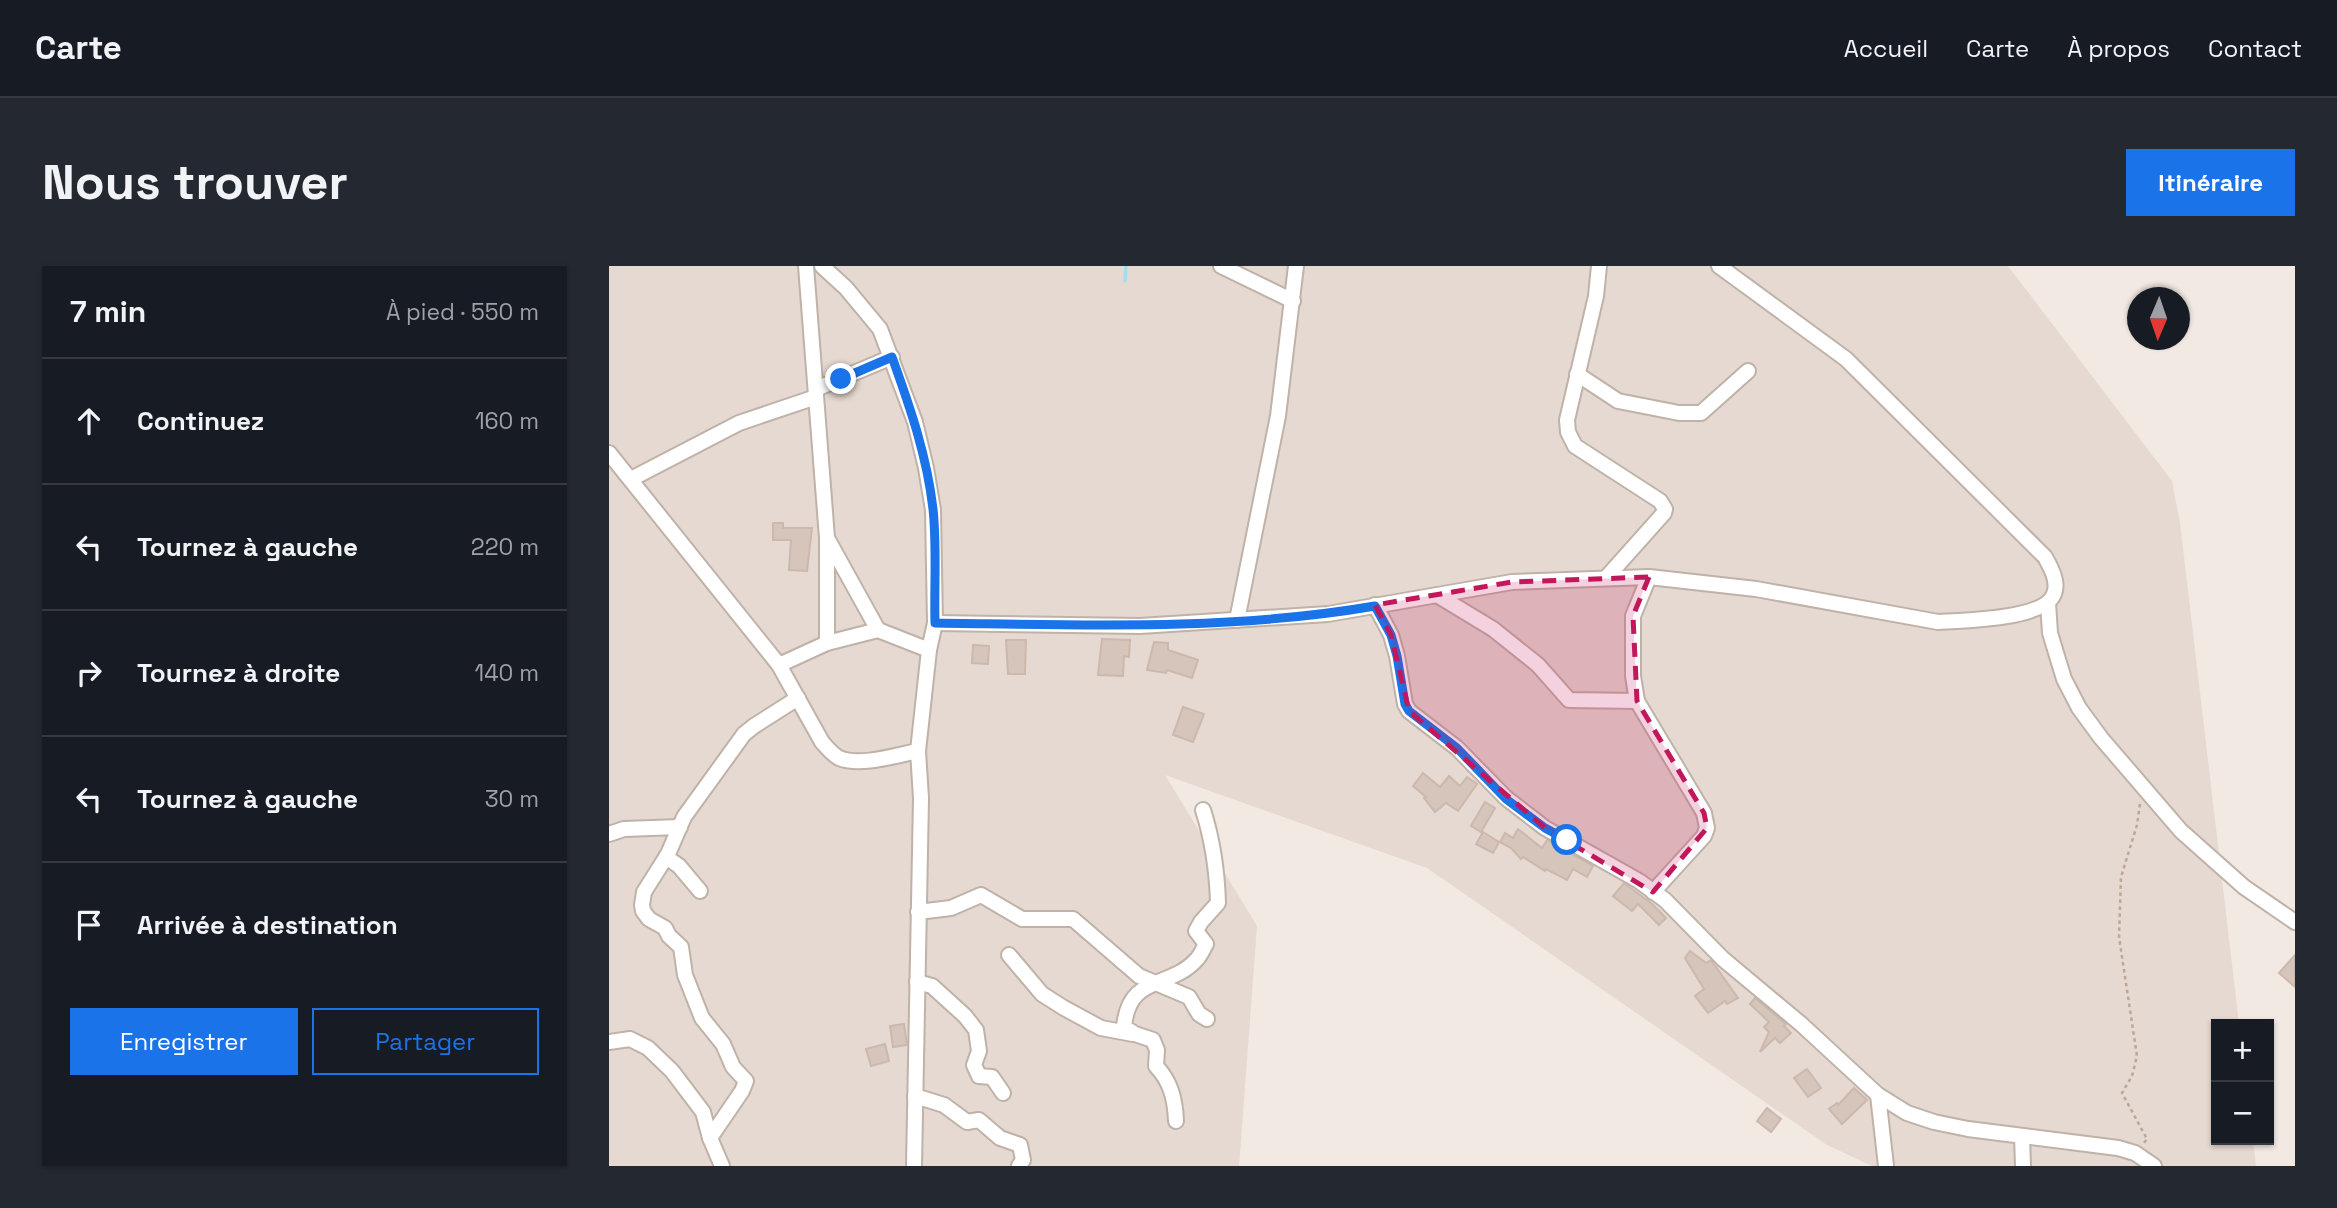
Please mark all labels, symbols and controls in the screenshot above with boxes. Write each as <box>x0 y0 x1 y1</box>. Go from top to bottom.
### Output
text: Carte <box>35 27 122 69</box>
text: Accueil <box>1844 33 1928 64</box>
text: Carte <box>1966 33 2029 64</box>
text: À propos <box>2067 33 2170 64</box>
text: Contact <box>2208 33 2302 64</box>
button: Itinéraire <box>2126 149 2295 216</box>
text: Nous trouver <box>42 151 348 213</box>
north arrow <box>2127 287 2190 350</box>
text: 7 min <box>70 292 146 331</box>
text: À pied · 550 m <box>386 297 539 327</box>
route end <box>825 363 856 394</box>
icon: ahead <box>70 402 108 440</box>
text: Continuez <box>137 404 264 438</box>
text: 160 m <box>475 406 539 436</box>
icon: left <box>70 528 108 566</box>
text: Tournez à gauche <box>137 530 358 564</box>
text: 220 m <box>471 532 539 562</box>
icon: right <box>70 654 108 692</box>
text: Tournez à droite <box>137 656 340 690</box>
text: 140 m <box>475 658 539 688</box>
icon: left <box>70 780 108 818</box>
text: Tournez à gauche <box>137 782 358 816</box>
text: 30 m <box>485 784 539 814</box>
route start <box>1551 824 1582 855</box>
icon: arrive <box>70 906 108 944</box>
text: Arrivée à destination <box>137 908 398 942</box>
button: Enregistrer <box>70 1008 298 1075</box>
button: Partager <box>312 1008 539 1075</box>
map controls <box>2211 1019 2274 1145</box>
button: + <box>2211 1019 2274 1082</box>
button: − <box>2211 1082 2274 1145</box>

